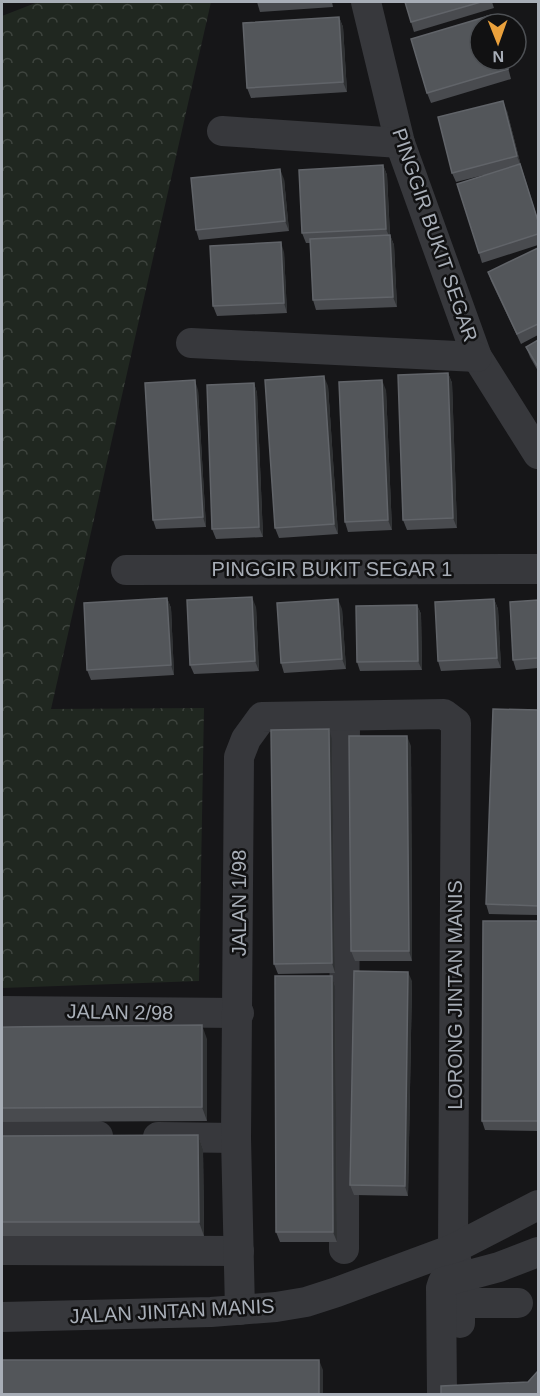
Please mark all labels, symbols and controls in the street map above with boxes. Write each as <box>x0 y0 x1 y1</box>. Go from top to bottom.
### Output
north arrow <box>468 12 528 72</box>
text: N <box>492 48 504 65</box>
street label: PINGGIR BUKIT SEGAR <box>388 125 482 345</box>
street label: PINGGIR BUKIT SEGAR 1 <box>212 558 452 580</box>
street label: JALAN 1/98 <box>228 850 250 956</box>
street label: LORONG JINTAN MANIS <box>444 880 466 1110</box>
street label: JALAN 2/98 <box>66 1000 174 1024</box>
street label: JALAN JINTAN MANIS <box>69 1295 275 1327</box>

